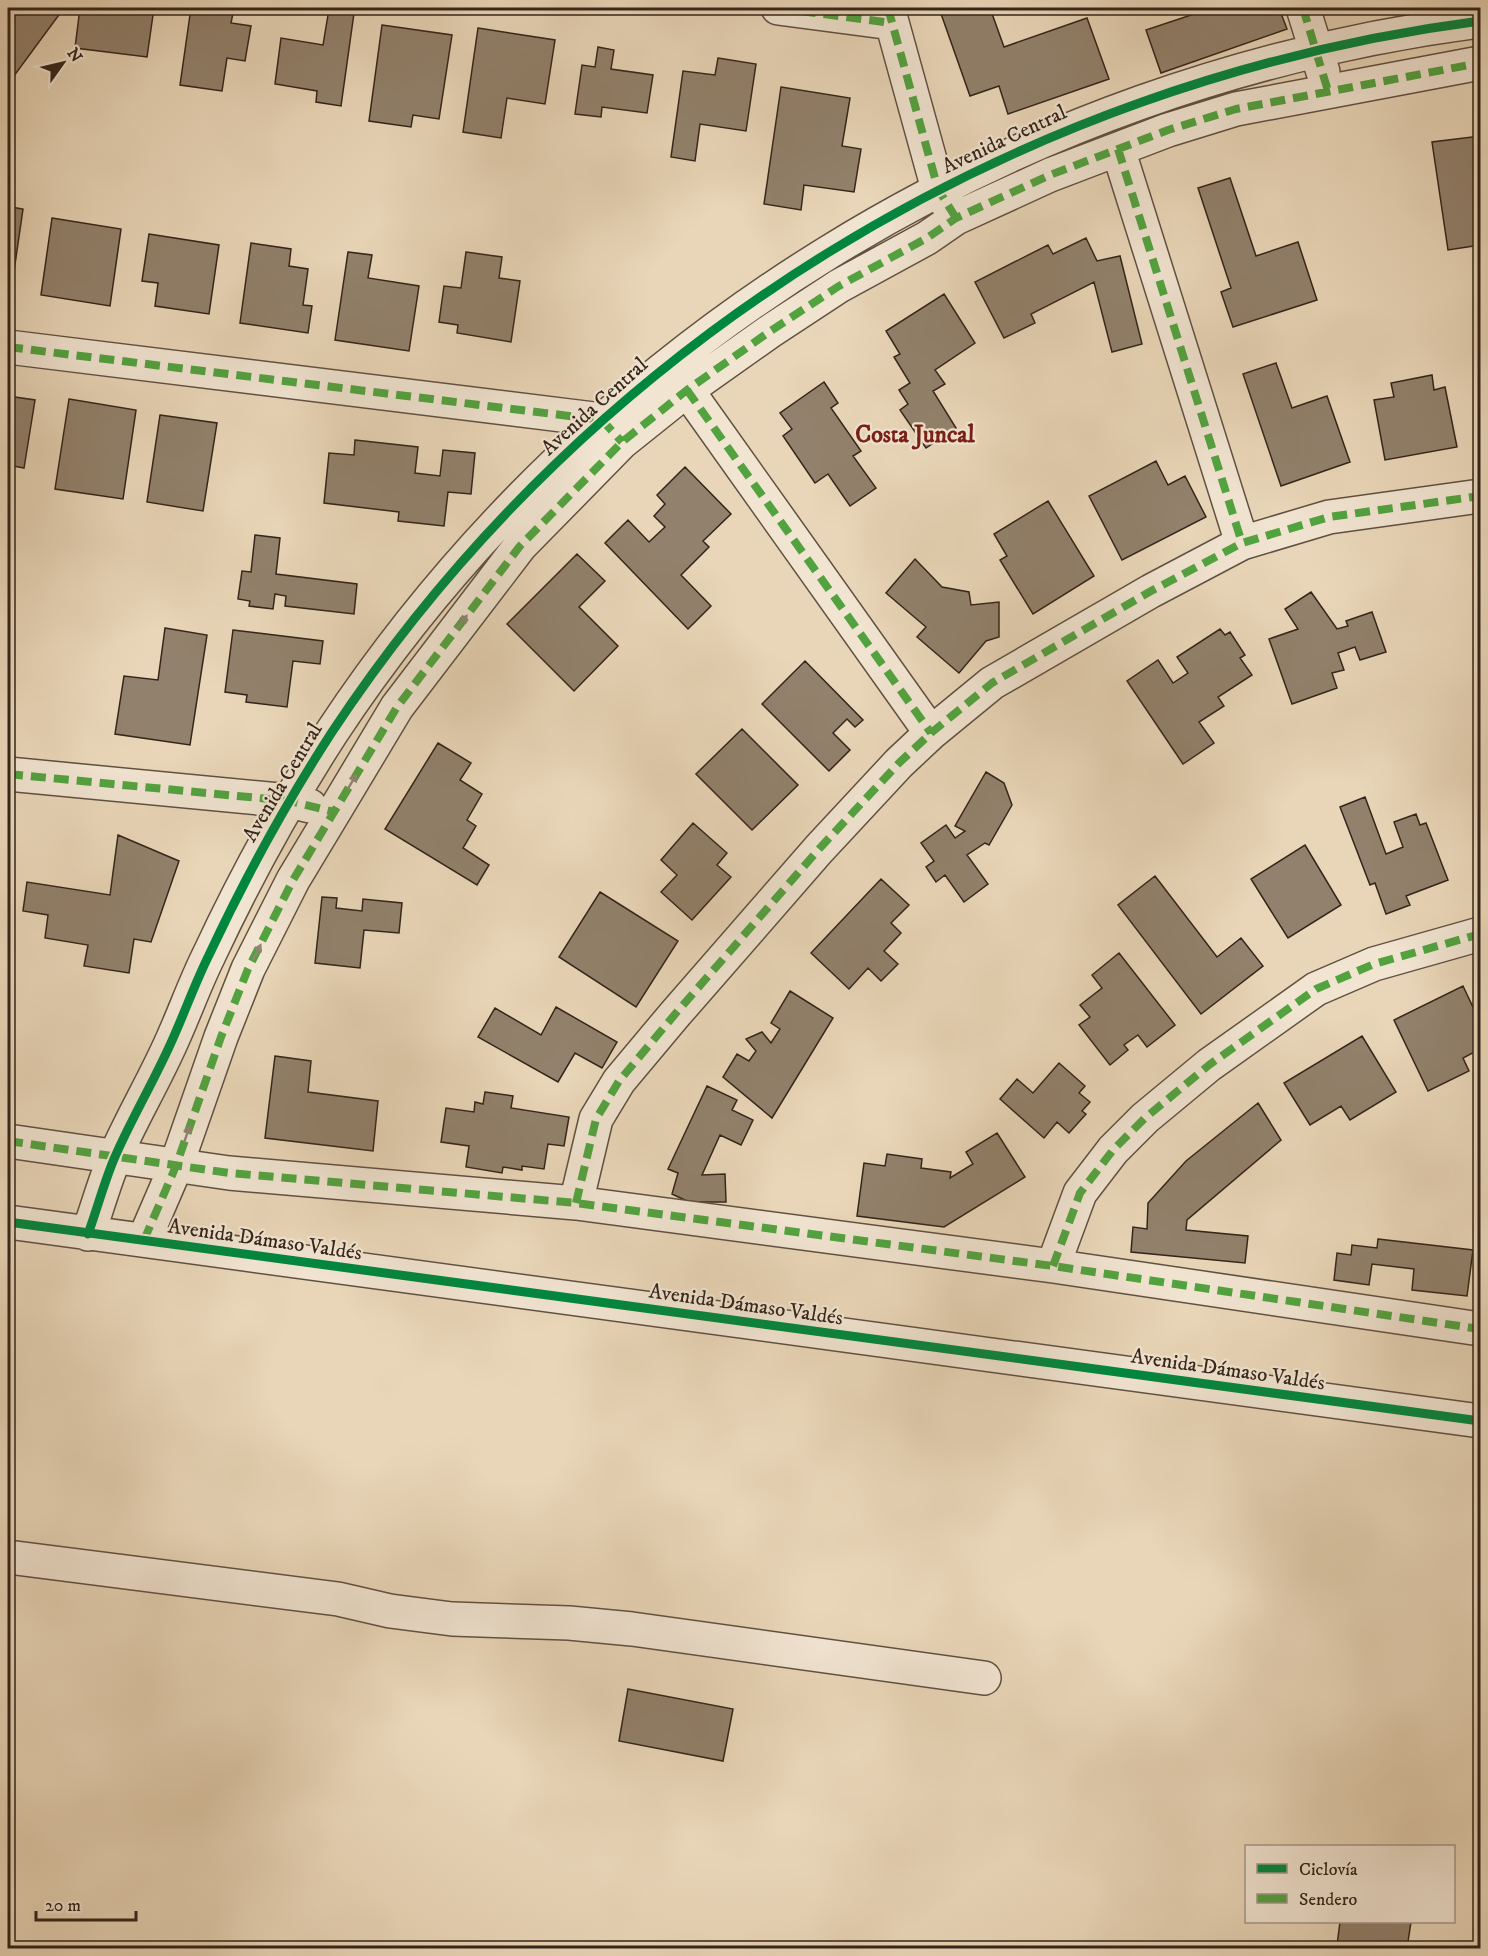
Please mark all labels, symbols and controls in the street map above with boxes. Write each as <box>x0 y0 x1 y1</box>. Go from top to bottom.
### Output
north arrow <box>33 33 93 93</box>
text: N <box>63 44 87 66</box>
street label: Avenida Central <box>938 99 1071 180</box>
street label: Avenida Central <box>536 352 654 461</box>
district label: Costa Juncal <box>855 420 976 450</box>
one-way arrow <box>456 614 468 630</box>
street label: Avenida Central <box>237 718 329 847</box>
one-way arrow <box>347 773 357 790</box>
one-way arrow <box>252 944 262 961</box>
one-way arrow <box>183 1125 193 1143</box>
street label: Avenida Dámaso Valdés <box>166 1214 363 1266</box>
street label: Avenida Dámaso Valdés <box>647 1279 844 1331</box>
street label: Avenida Dámaso Valdés <box>1129 1344 1326 1396</box>
legend <box>1245 1845 1455 1923</box>
text: Ciclovía <box>1299 1859 1358 1881</box>
scale bar <box>36 1884 136 1922</box>
text: Sendero <box>1299 1889 1357 1911</box>
text: 20 m <box>45 1895 81 1917</box>

